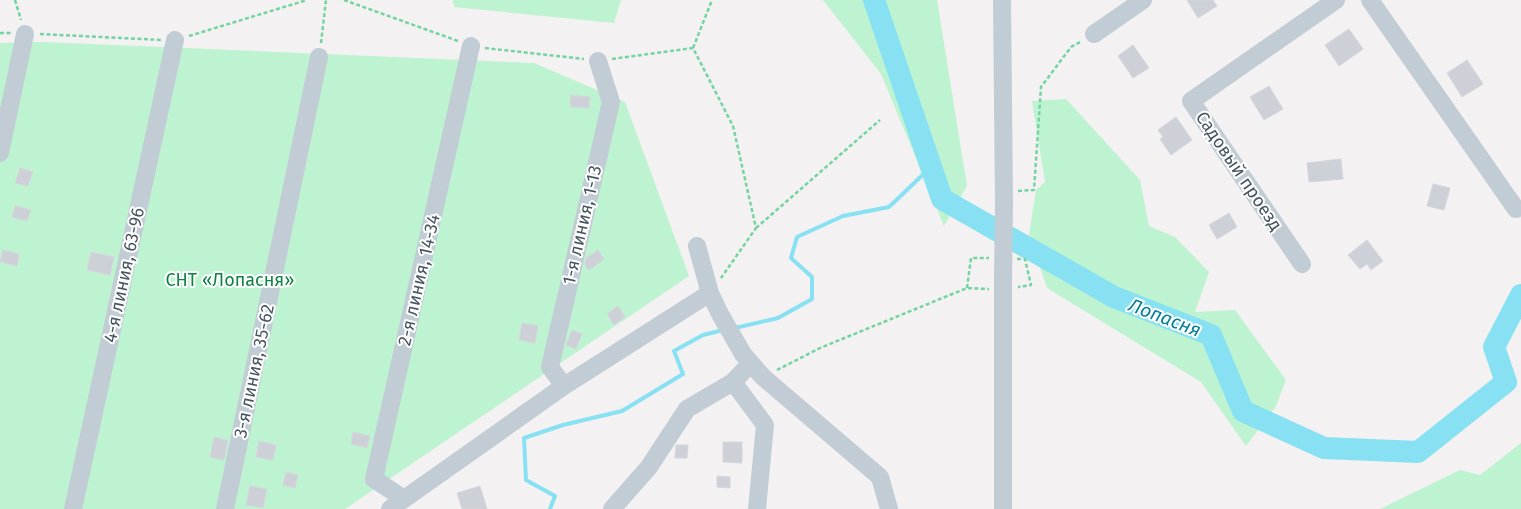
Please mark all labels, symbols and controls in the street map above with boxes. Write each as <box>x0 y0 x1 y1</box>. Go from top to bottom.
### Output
street label: Садовый проезд <box>1191 107 1287 235</box>
street label: 1-я линия, 1-13 <box>558 163 606 287</box>
street label: 4-я линия, 63-96 <box>99 206 149 344</box>
street label: 2-я линия, 14-34 <box>393 212 445 348</box>
park label: СНТ «Лопасня» <box>166 269 294 291</box>
water label: Лопасня <box>1124 293 1204 342</box>
street label: 3-я линия, 35-62 <box>229 302 279 440</box>

